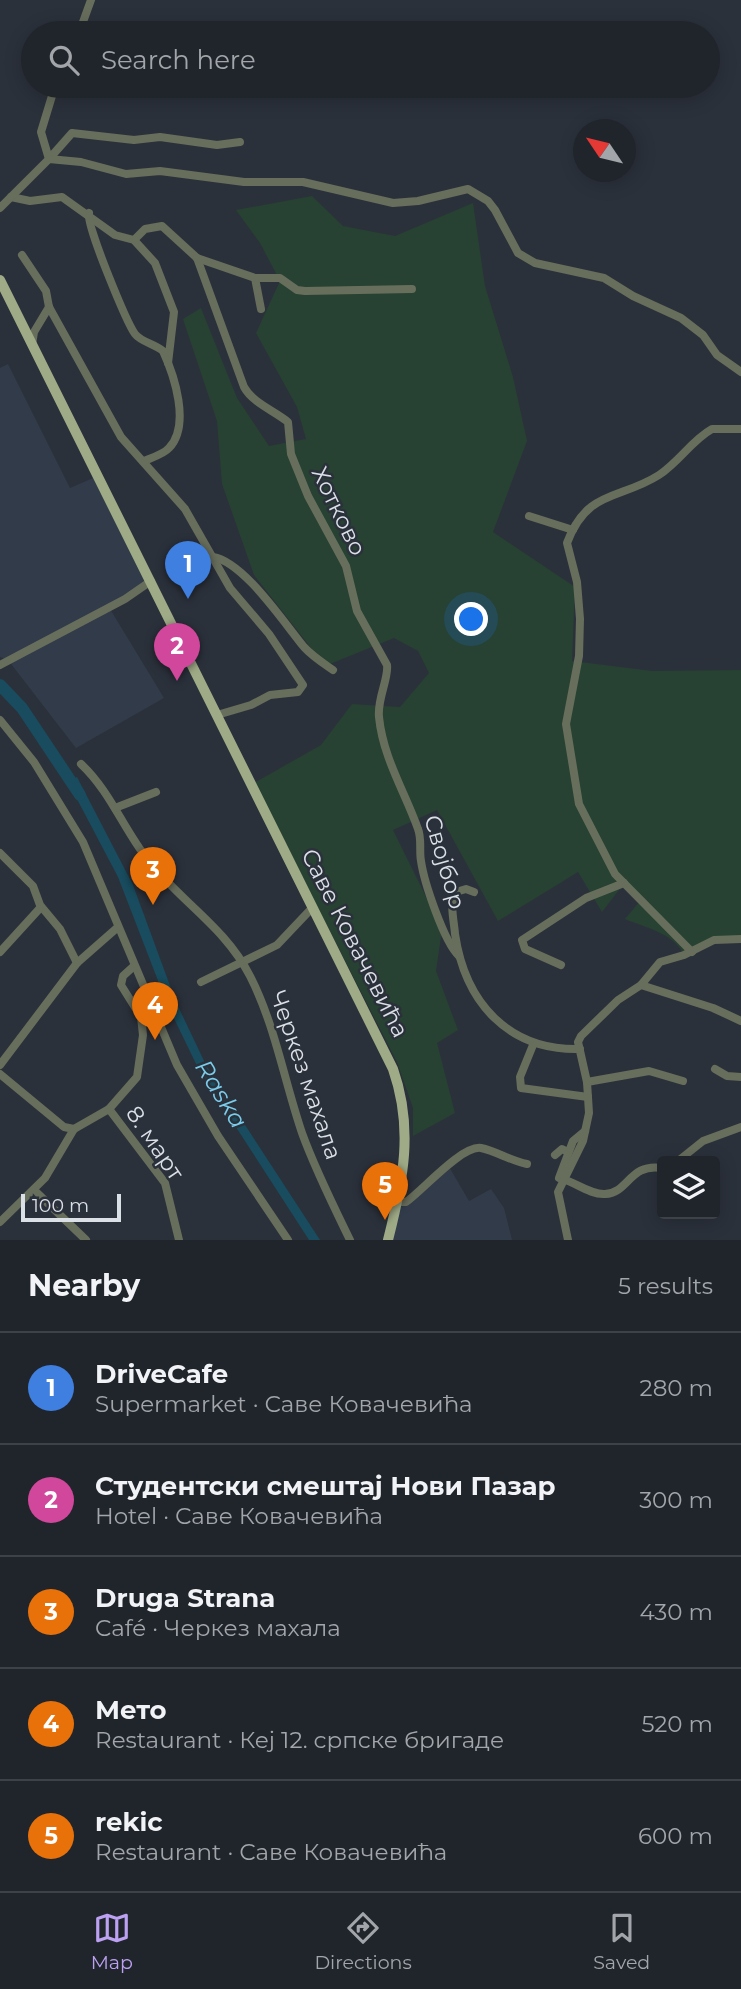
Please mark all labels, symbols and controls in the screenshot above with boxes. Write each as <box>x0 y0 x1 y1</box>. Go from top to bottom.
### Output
search box <box>21 21 720 98</box>
icon: search <box>45 41 83 79</box>
text: Search here <box>101 44 256 76</box>
north arrow <box>573 119 636 182</box>
street label: Хотково <box>305 462 373 560</box>
pin: 1 <box>165 541 211 599</box>
your location <box>454 602 488 636</box>
pin: 2 <box>154 623 200 681</box>
street label: Својбор <box>418 812 472 912</box>
street label: Саве Ковачевића <box>295 844 415 1042</box>
pin: 3 <box>130 847 176 905</box>
pin: 4 <box>132 982 178 1040</box>
street label: Черкез махала <box>264 987 348 1163</box>
water label: Raska <box>189 1054 254 1133</box>
street label: 8. март <box>120 1101 190 1186</box>
map controls <box>657 1156 720 1219</box>
button: layers <box>657 1156 720 1219</box>
pin: 5 <box>362 1162 408 1220</box>
scale bar <box>21 1191 121 1223</box>
text: 100 m <box>32 1194 89 1217</box>
text: Nearby <box>28 1267 140 1304</box>
text: 5 results <box>618 1272 713 1300</box>
text: DriveCafe <box>95 1358 228 1390</box>
text: 1 <box>46 1374 56 1402</box>
text: 280 m <box>640 1374 713 1402</box>
text: Supermarket · Саве Ковачевића <box>95 1390 473 1418</box>
text: Студентски смештај Нови Пазар <box>95 1470 556 1502</box>
text: 2 <box>44 1486 58 1514</box>
text: 300 m <box>639 1486 713 1514</box>
text: Hotel · Саве Ковачевића <box>95 1502 383 1530</box>
text: Druga Strana <box>95 1582 275 1614</box>
text: 3 <box>44 1598 58 1626</box>
text: 430 m <box>640 1598 713 1626</box>
text: Café · Черкез махала <box>95 1614 341 1642</box>
text: Мето <box>95 1694 167 1726</box>
text: 4 <box>43 1710 59 1738</box>
text: 520 m <box>641 1710 713 1738</box>
text: Restaurant · Кеј 12. српске бригаде <box>95 1726 504 1754</box>
text: rekic <box>95 1806 163 1838</box>
text: 5 <box>44 1822 58 1850</box>
text: 600 m <box>638 1822 713 1850</box>
text: Restaurant · Саве Ковачевића <box>95 1838 447 1866</box>
tab: Map <box>91 1909 133 1974</box>
tab: Directions <box>314 1909 412 1974</box>
tab: Saved <box>593 1909 650 1974</box>

